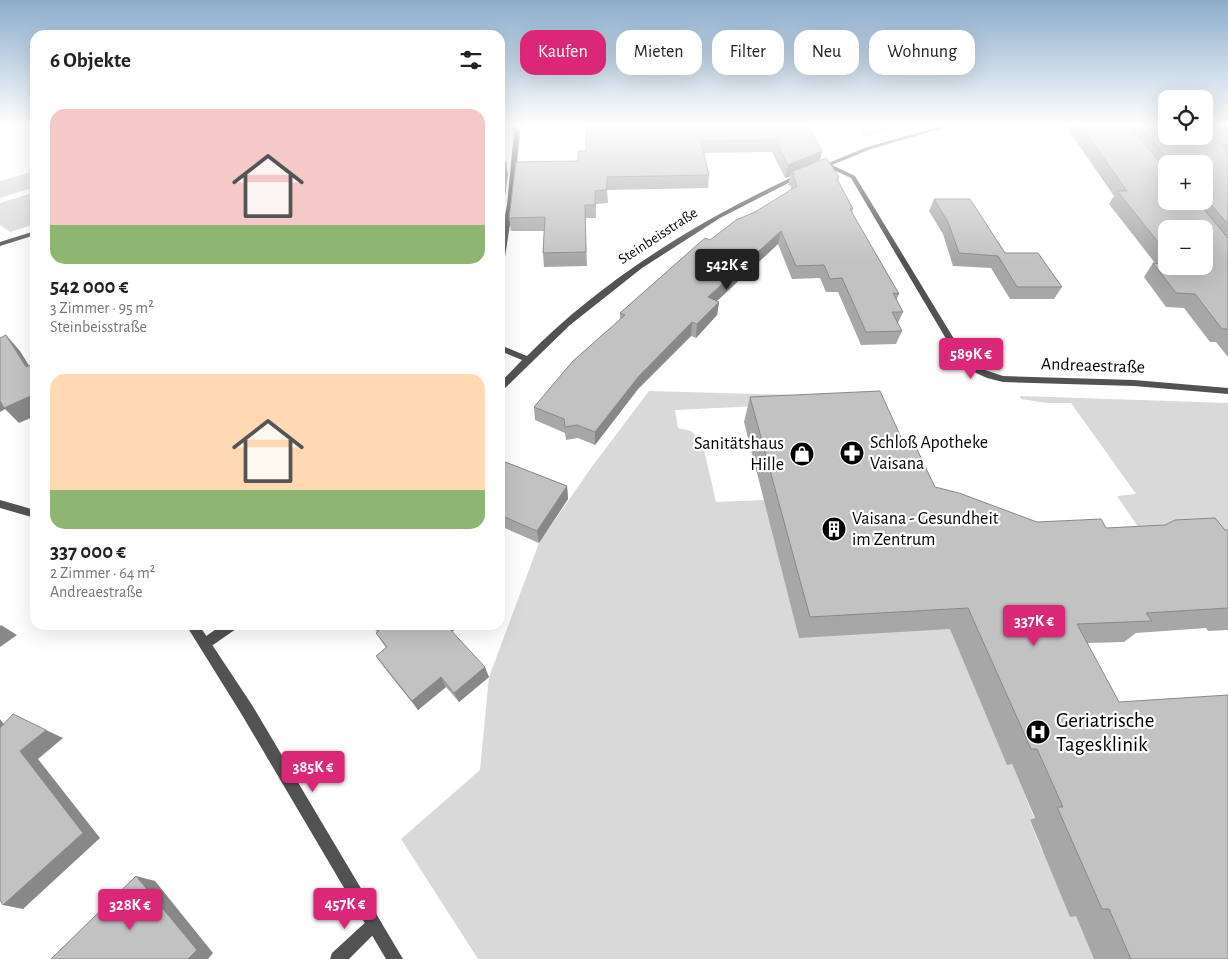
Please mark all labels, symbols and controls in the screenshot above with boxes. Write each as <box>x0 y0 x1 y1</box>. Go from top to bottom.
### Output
chip: Kaufen <box>520 30 606 75</box>
chip: Mieten <box>616 30 702 75</box>
chip: Filter <box>712 30 784 75</box>
chip: Neu <box>794 30 859 75</box>
chip: Wohnung <box>869 30 975 75</box>
icon: filters <box>457 46 485 74</box>
text: 6 Objekte <box>50 50 131 71</box>
map controls <box>1158 90 1213 275</box>
button: locate <box>1158 90 1213 145</box>
icon: home <box>223 141 313 231</box>
button: + <box>1158 155 1213 210</box>
street label: Steinbeisstraße <box>616 205 700 267</box>
button: − <box>1158 220 1213 275</box>
pin: 542K € <box>686 248 768 291</box>
text: 542K € <box>706 257 748 273</box>
text: 542 000 € <box>50 276 129 297</box>
text: 3 Zimmer · 95 m² <box>50 300 154 316</box>
text: Steinbeisstraße <box>50 319 147 335</box>
pin: 589K € <box>930 338 1012 380</box>
text: 589K € <box>950 346 992 362</box>
street label: Andreaestraße <box>1041 355 1145 377</box>
icon: home <box>223 406 313 496</box>
place label: Schloß Apotheke Vaisana <box>870 434 988 473</box>
place label: Sanitätshaus Hille <box>694 435 784 474</box>
pharmacy icon: Schloß Apotheke Vaisana <box>839 440 865 466</box>
shop icon: Sanitätshaus Hille <box>789 441 815 467</box>
place label: Vaisana - Gesundheit im Zentrum <box>852 510 999 549</box>
building icon: Vaisana - Gesundheit im Zentrum <box>821 516 847 542</box>
text: 337 000 € <box>50 541 126 562</box>
text: 2 Zimmer · 64 m² <box>50 565 155 581</box>
text: Andreaestraße <box>50 584 143 600</box>
pin: 337K € <box>993 604 1075 647</box>
text: 337K € <box>1014 613 1054 629</box>
place label: Geriatrische Tagesklinik <box>1056 710 1154 755</box>
hospital icon: Geriatrische Tagesklinik <box>1025 719 1051 745</box>
pin: 385K € <box>272 750 354 793</box>
text: 385K € <box>293 759 333 775</box>
pin: 328K € <box>89 888 171 931</box>
pin: 457K € <box>304 888 386 930</box>
text: 457K € <box>324 896 366 912</box>
text: 328K € <box>109 897 151 913</box>

